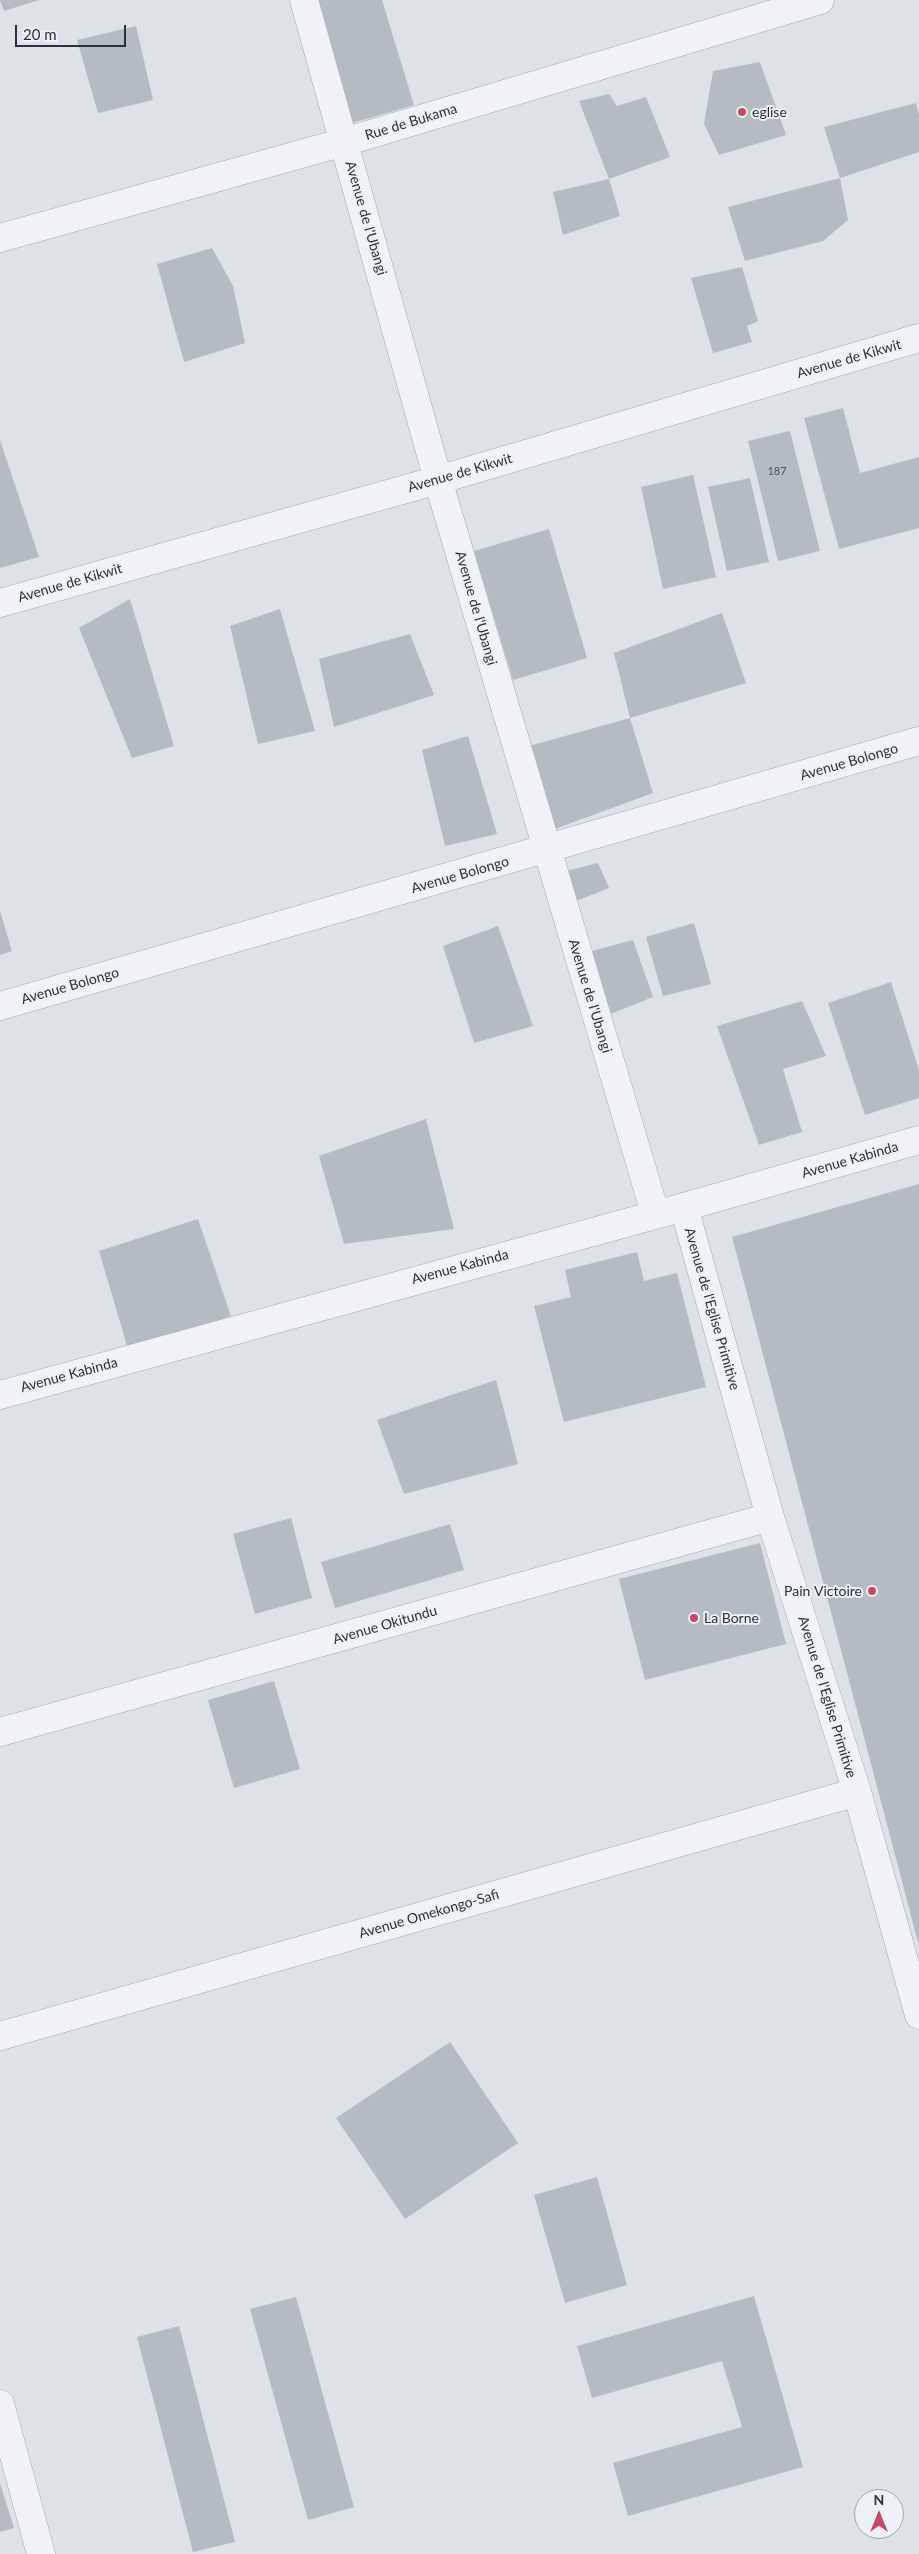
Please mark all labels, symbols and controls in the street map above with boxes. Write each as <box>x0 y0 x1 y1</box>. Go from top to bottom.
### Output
scale bar <box>18 15 129 47</box>
text: 20 m <box>23 25 57 43</box>
street label: Rue de Bukama <box>363 100 459 144</box>
place label: eglise <box>752 104 787 120</box>
marker: eglise <box>736 106 748 118</box>
street label: Avenue de l'Ubangi <box>342 159 390 277</box>
street label: Avenue de Kikwit <box>795 336 903 382</box>
street label: Avenue de Kikwit <box>406 450 514 496</box>
house number: 187 <box>767 464 787 478</box>
street label: Avenue de l'Ubangi <box>452 549 500 667</box>
street label: Avenue de Kikwit <box>16 560 124 606</box>
street label: Avenue Bolongo <box>798 740 900 784</box>
street label: Avenue Bolongo <box>409 853 511 897</box>
street label: Avenue de l'Ubangi <box>565 937 615 1055</box>
street label: Avenue Bolongo <box>19 964 121 1008</box>
street label: Avenue Kabinda <box>800 1138 900 1182</box>
street label: Avenue de l'Eglise Primitive <box>681 1226 743 1392</box>
street label: Avenue Kabinda <box>410 1246 510 1288</box>
street label: Avenue Kabinda <box>19 1354 119 1396</box>
place label: Pain Victoire <box>784 1583 862 1599</box>
marker: Pain Victoire <box>866 1585 878 1597</box>
street label: Avenue Okitundu <box>331 1602 439 1648</box>
place label: La Borne <box>704 1610 759 1626</box>
marker: La Borne <box>688 1612 700 1624</box>
street label: Avenue de l'Eglise Primitive <box>794 1614 860 1780</box>
street label: Avenue Omekongo-Safi <box>357 1886 501 1942</box>
north arrow <box>854 2489 904 2539</box>
text: N <box>874 2491 884 2508</box>

